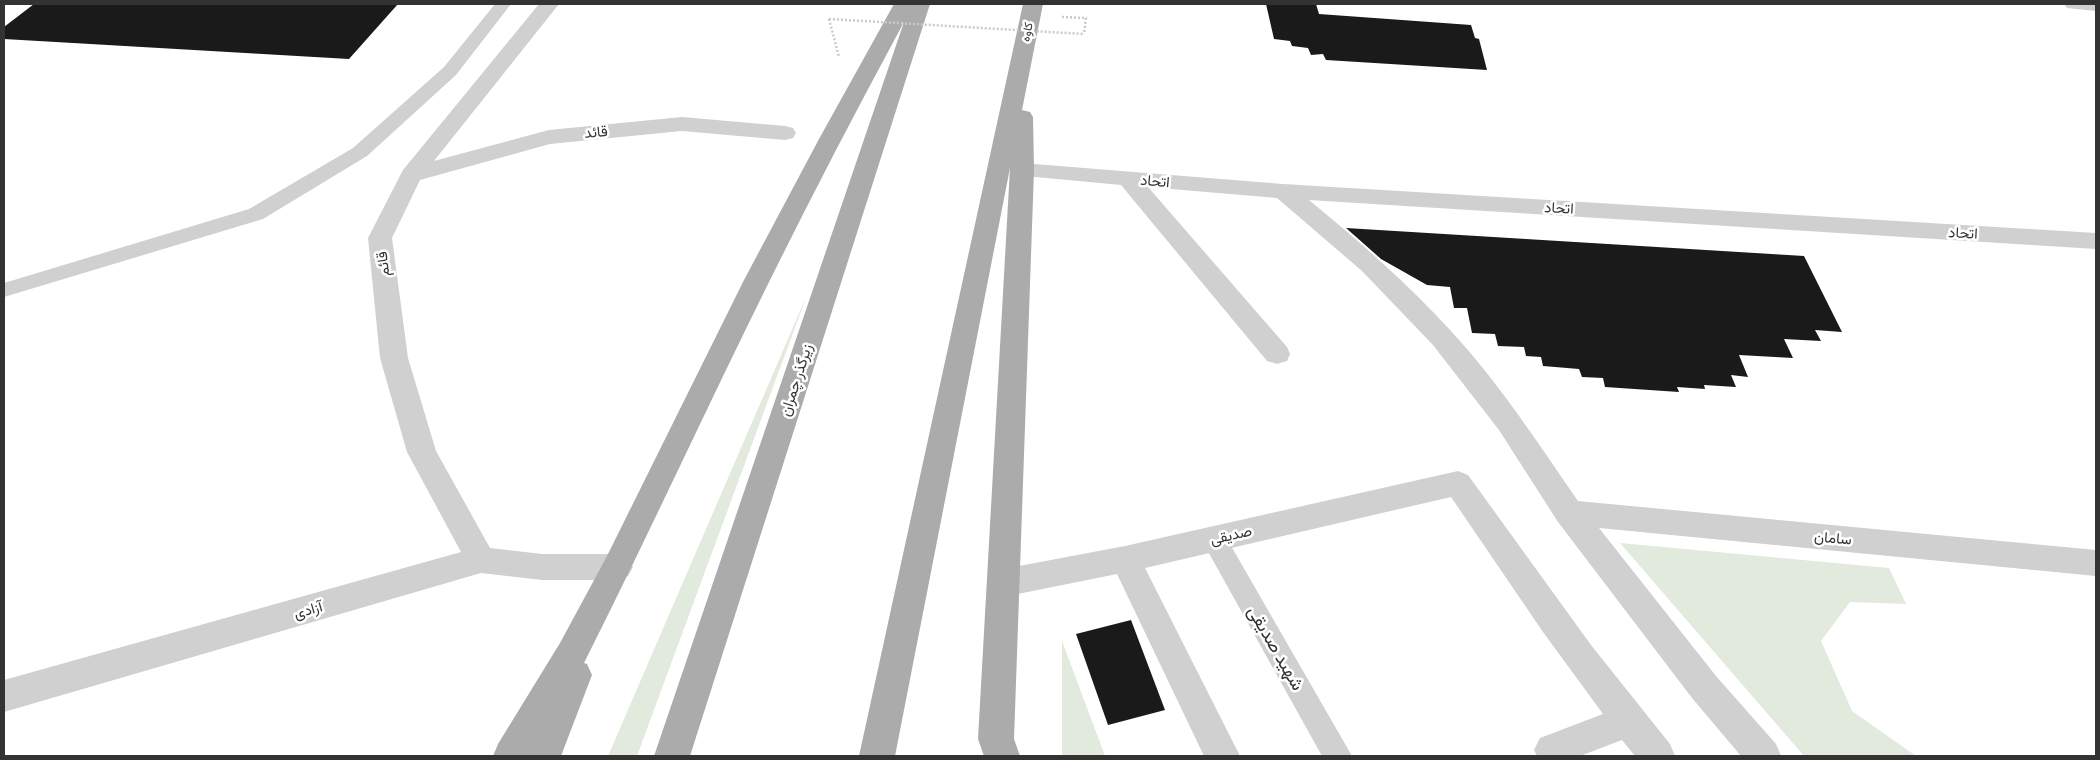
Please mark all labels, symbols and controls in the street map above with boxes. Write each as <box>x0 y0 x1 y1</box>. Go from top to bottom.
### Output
street label: کاوه <box>1018 21 1036 43</box>
street label: قائد <box>584 122 608 142</box>
street label: اتحاد <box>1140 171 1170 191</box>
street label: اتحاد <box>1544 198 1574 218</box>
street label: اتحاد <box>1948 223 1978 243</box>
street label: قائم <box>373 251 393 277</box>
street label: زیرگذر چمران <box>776 342 816 418</box>
street label: صدیقی <box>1208 521 1254 549</box>
street label: سامان <box>1813 527 1853 549</box>
street label: آزادی <box>292 597 324 623</box>
street label: شهید صدیقی <box>1243 602 1309 694</box>

